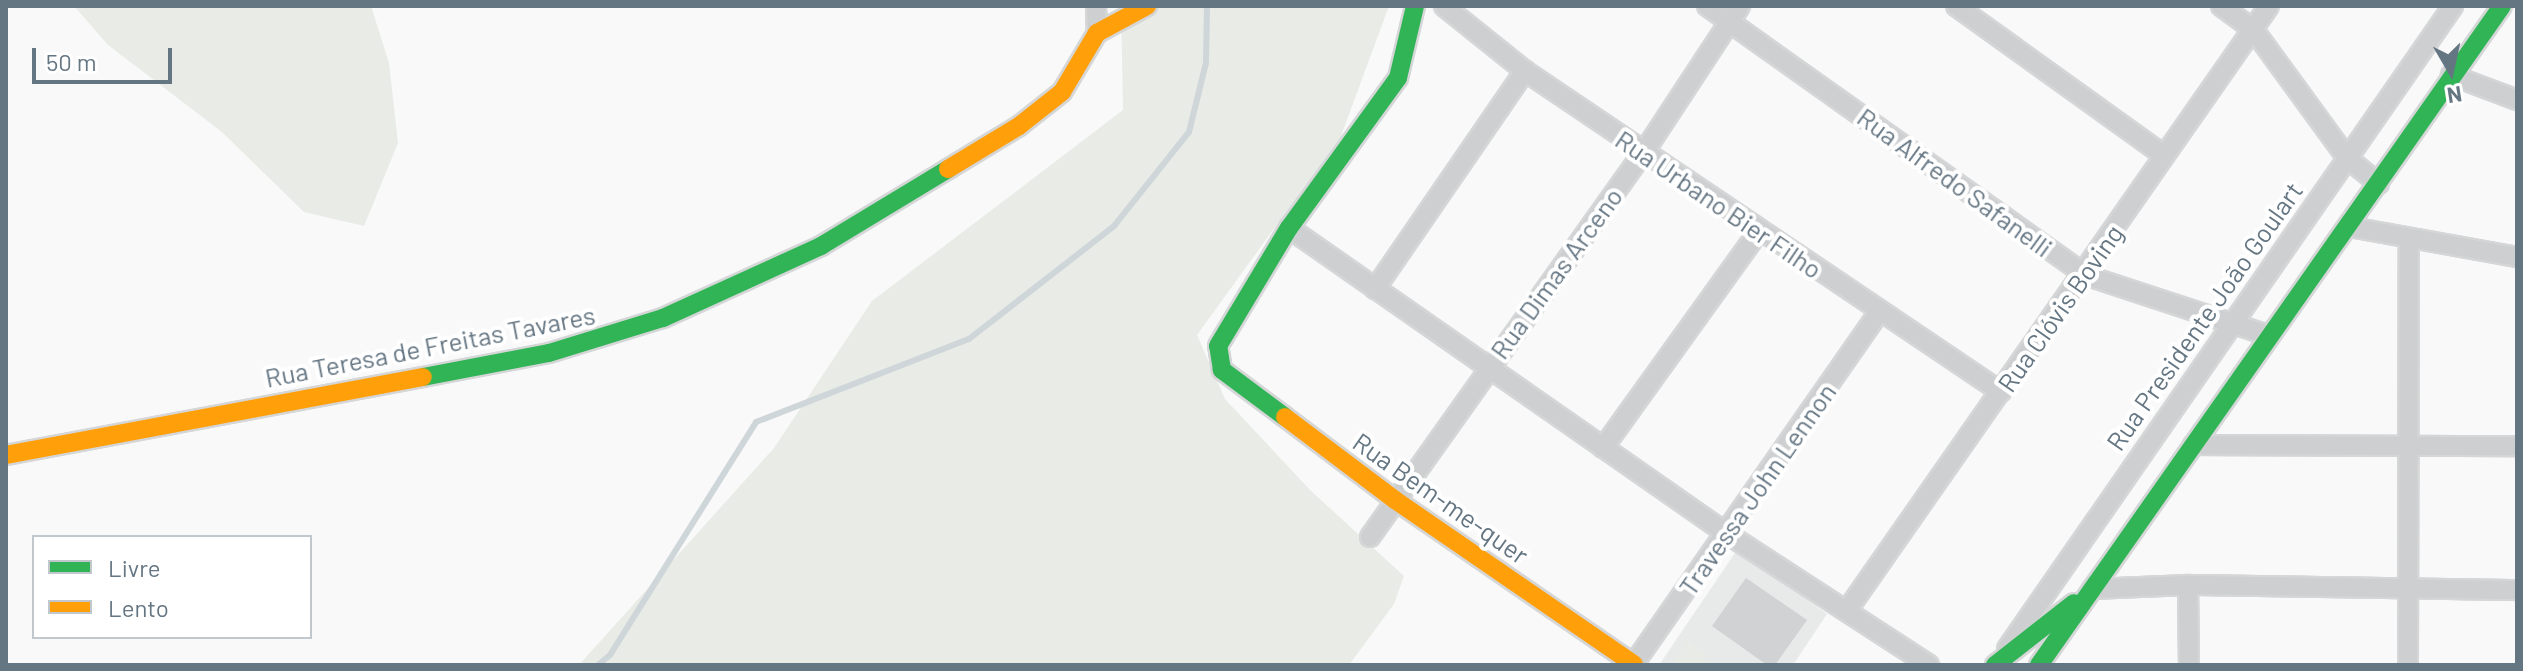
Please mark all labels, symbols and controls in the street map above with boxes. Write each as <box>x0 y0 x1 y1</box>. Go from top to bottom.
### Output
scale bar <box>36 32 176 82</box>
north arrow <box>2411 32 2491 112</box>
text: 50 m <box>46 47 97 76</box>
text: N <box>2445 82 2464 110</box>
street label: Rua Alfredo Safanelli <box>1852 101 2058 263</box>
street label: Rua Urbano Bier Filho <box>1610 123 1828 285</box>
street label: Rua Presidente João Goulart <box>2099 176 2309 456</box>
street label: Rua Dimas Arceno <box>1483 181 1629 365</box>
street label: Rua Clóvis Boving <box>1991 218 2129 398</box>
street label: Rua Teresa de Freitas Tavares <box>262 299 598 393</box>
street label: Travessa John Lennon <box>1672 377 1842 601</box>
street label: Rua Bem-me-quer <box>1347 426 1535 570</box>
legend <box>32 535 312 639</box>
text: Livre <box>108 553 161 582</box>
text: Lento <box>108 593 169 622</box>

